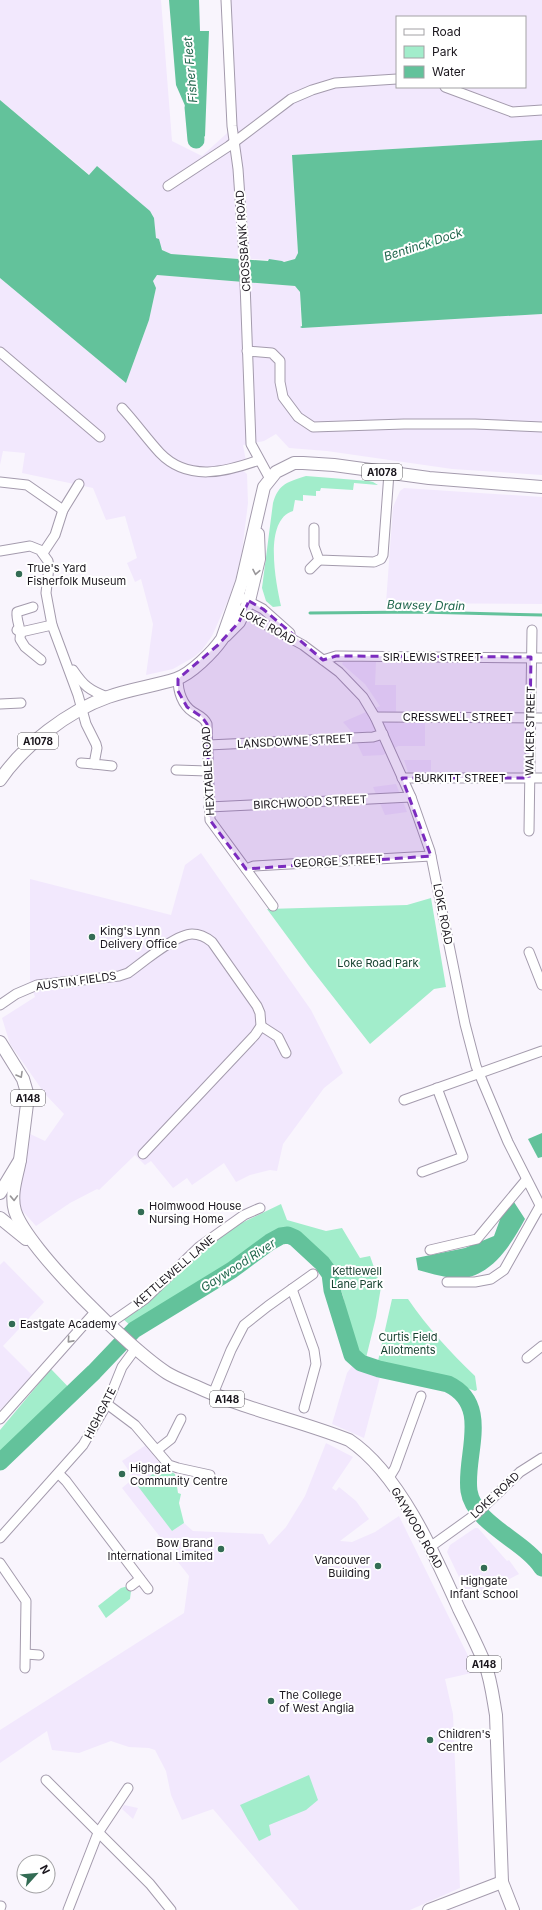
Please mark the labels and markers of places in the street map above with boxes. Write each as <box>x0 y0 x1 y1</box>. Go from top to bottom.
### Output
place label: True's Yard Fisherfolk Museum <box>27 561 126 588</box>
marker: True's Yard Fisherfolk Museum <box>14 569 24 579</box>
place label: King's Lynn Delivery Office <box>100 924 177 951</box>
marker: King's Lynn Delivery Office <box>87 932 97 942</box>
place label: Holmwood House Nursing Home <box>149 1199 241 1226</box>
marker: Holmwood House Nursing Home <box>136 1207 146 1217</box>
place label: Eastgate Academy <box>20 1317 117 1331</box>
marker: Eastgate Academy <box>7 1319 17 1329</box>
place label: Highgat Community Centre <box>130 1461 228 1488</box>
marker: Highgat Community Centre <box>117 1469 127 1479</box>
place label: Bow Brand International Limited <box>108 1536 213 1563</box>
marker: Bow Brand International Limited <box>216 1544 226 1554</box>
place label: Vancouver Building <box>314 1553 370 1580</box>
marker: Vancouver Building <box>373 1561 383 1571</box>
marker: Highgate Infant School <box>479 1563 489 1573</box>
place label: Highgate Infant School <box>450 1574 518 1601</box>
place label: The College of West Anglia <box>279 1688 354 1715</box>
marker: The College of West Anglia <box>266 1696 276 1706</box>
place label: Children's Centre <box>438 1727 491 1754</box>
marker: Children's Centre <box>425 1735 435 1745</box>

